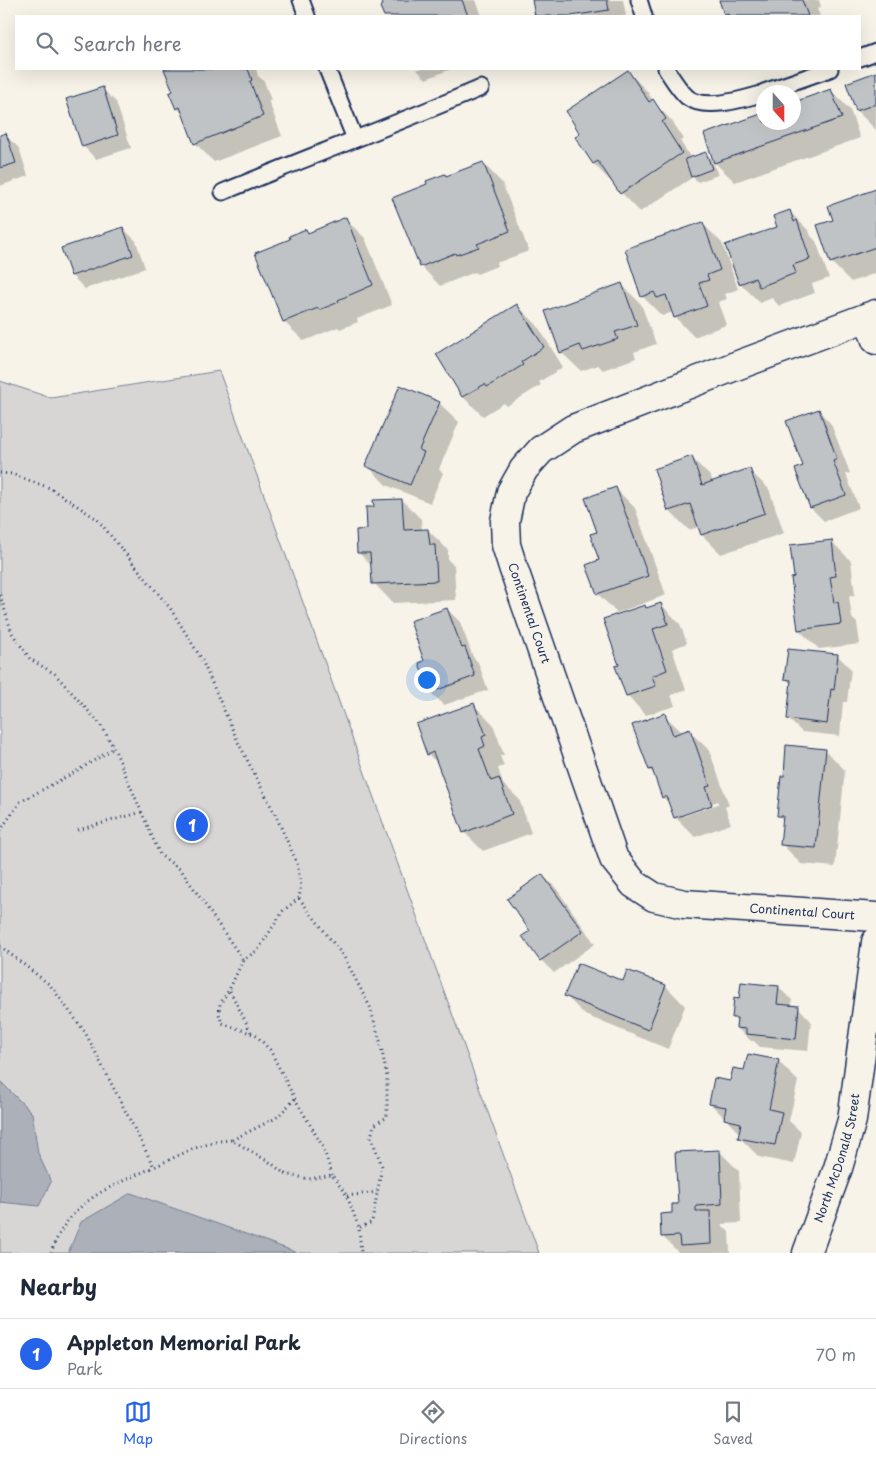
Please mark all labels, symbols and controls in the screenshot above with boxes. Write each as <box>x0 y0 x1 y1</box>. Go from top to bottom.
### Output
search box <box>15 15 861 70</box>
icon: search <box>33 29 61 57</box>
text: Search here <box>73 29 182 57</box>
north arrow <box>756 85 801 130</box>
street label: Continental Court <box>504 560 556 666</box>
your location <box>414 667 440 693</box>
pin: 1 <box>176 806 208 844</box>
street label: Continental Court <box>749 898 855 924</box>
street label: North McDonald Street <box>809 1092 863 1225</box>
text: Nearby <box>20 1270 97 1302</box>
text: Appleton Memorial Park <box>67 1328 301 1356</box>
text: 1 <box>32 1342 40 1366</box>
text: 70 m <box>816 1342 856 1366</box>
text: Park <box>67 1356 103 1380</box>
tab: Map <box>123 1398 153 1449</box>
tab: Directions <box>399 1398 467 1449</box>
tab: Saved <box>713 1398 753 1449</box>

